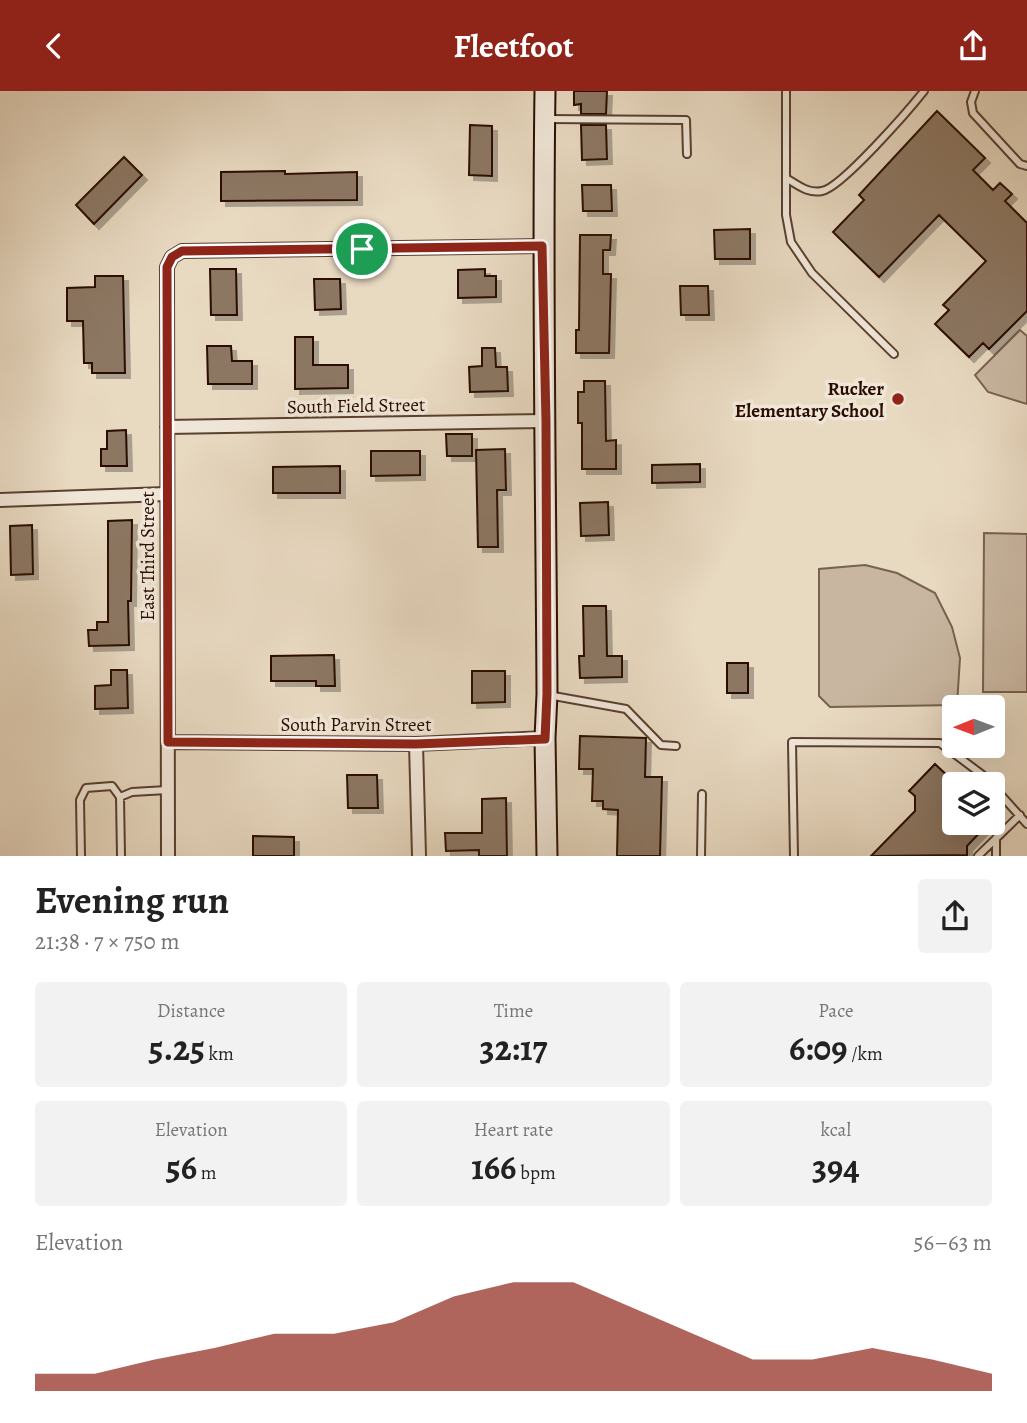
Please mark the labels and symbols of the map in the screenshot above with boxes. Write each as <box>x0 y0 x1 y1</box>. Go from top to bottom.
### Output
pin <box>332 219 392 279</box>
place label: Rucker Elementary School <box>735 376 884 424</box>
marker: Rucker Elementary School <box>890 391 906 407</box>
street label: South Field Street <box>287 392 425 420</box>
street label: East Third Street <box>135 491 161 621</box>
north arrow <box>942 695 1004 758</box>
street label: South Parvin Street <box>281 712 431 738</box>

